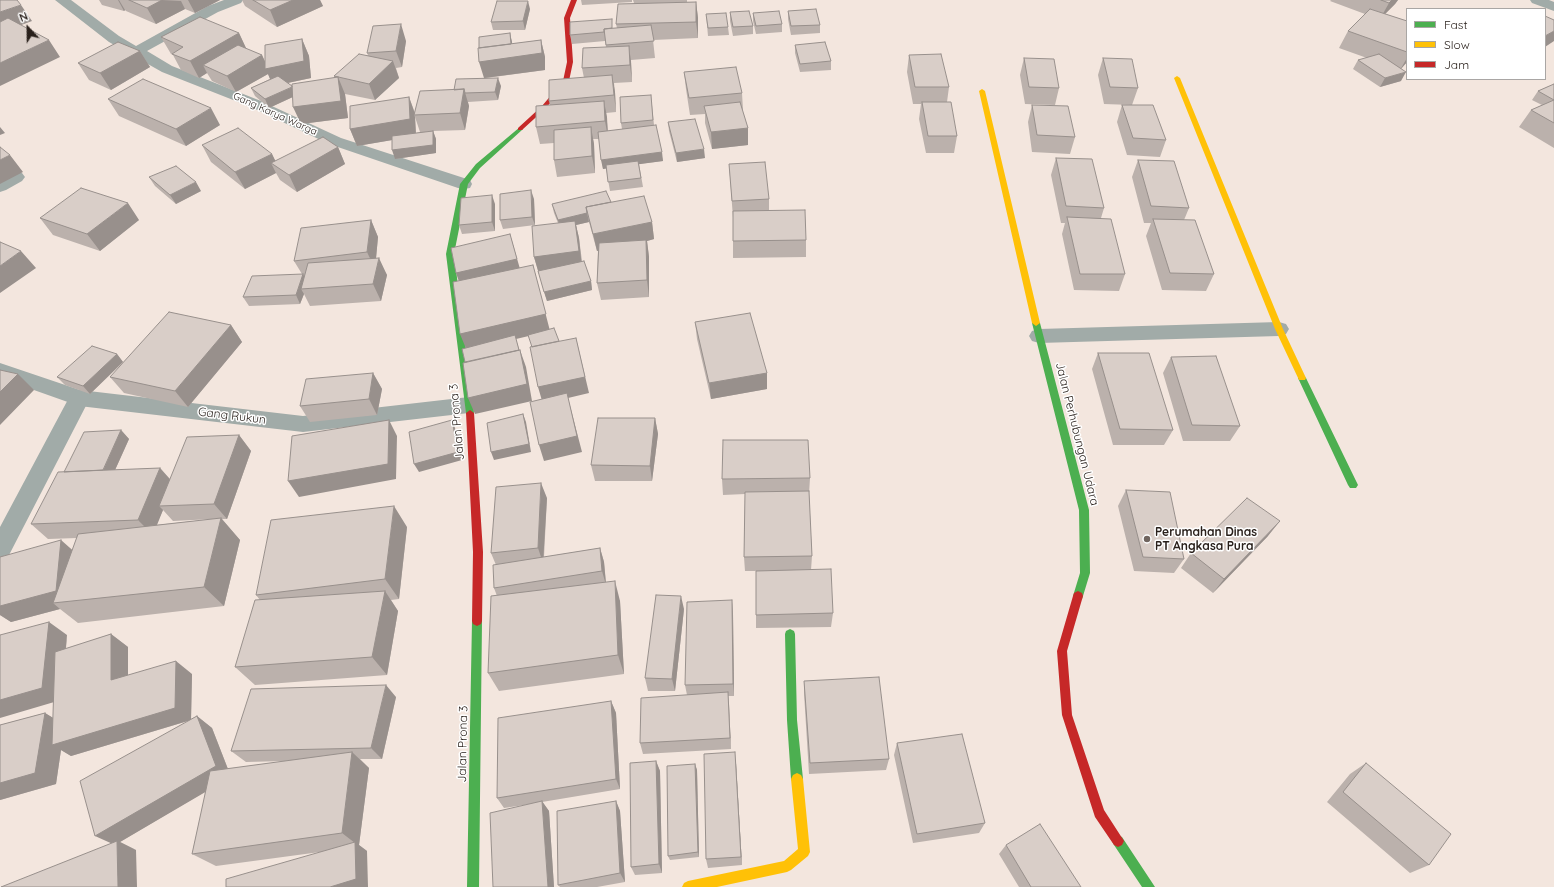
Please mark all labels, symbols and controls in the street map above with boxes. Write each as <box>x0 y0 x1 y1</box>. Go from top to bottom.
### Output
north arrow <box>8 8 48 48</box>
legend <box>1406 8 1546 80</box>
text: N <box>17 9 30 25</box>
text: Fast <box>1444 17 1468 32</box>
text: Slow <box>1444 37 1470 52</box>
text: Jam <box>1444 57 1469 72</box>
street label: Gang Karya Warga <box>231 90 319 138</box>
street label: Jalan Perhubungan Udara <box>1052 361 1102 507</box>
street label: Jalan Prona 3 <box>446 383 468 461</box>
street label: Gang Rukun <box>197 405 267 427</box>
place label: Perumahan Dinas PT Angkasa Pura <box>1155 525 1257 553</box>
marker: Perumahan Dinas PT Angkasa Pura <box>1142 534 1152 544</box>
street label: Jalan Prona 3 <box>455 705 471 783</box>

